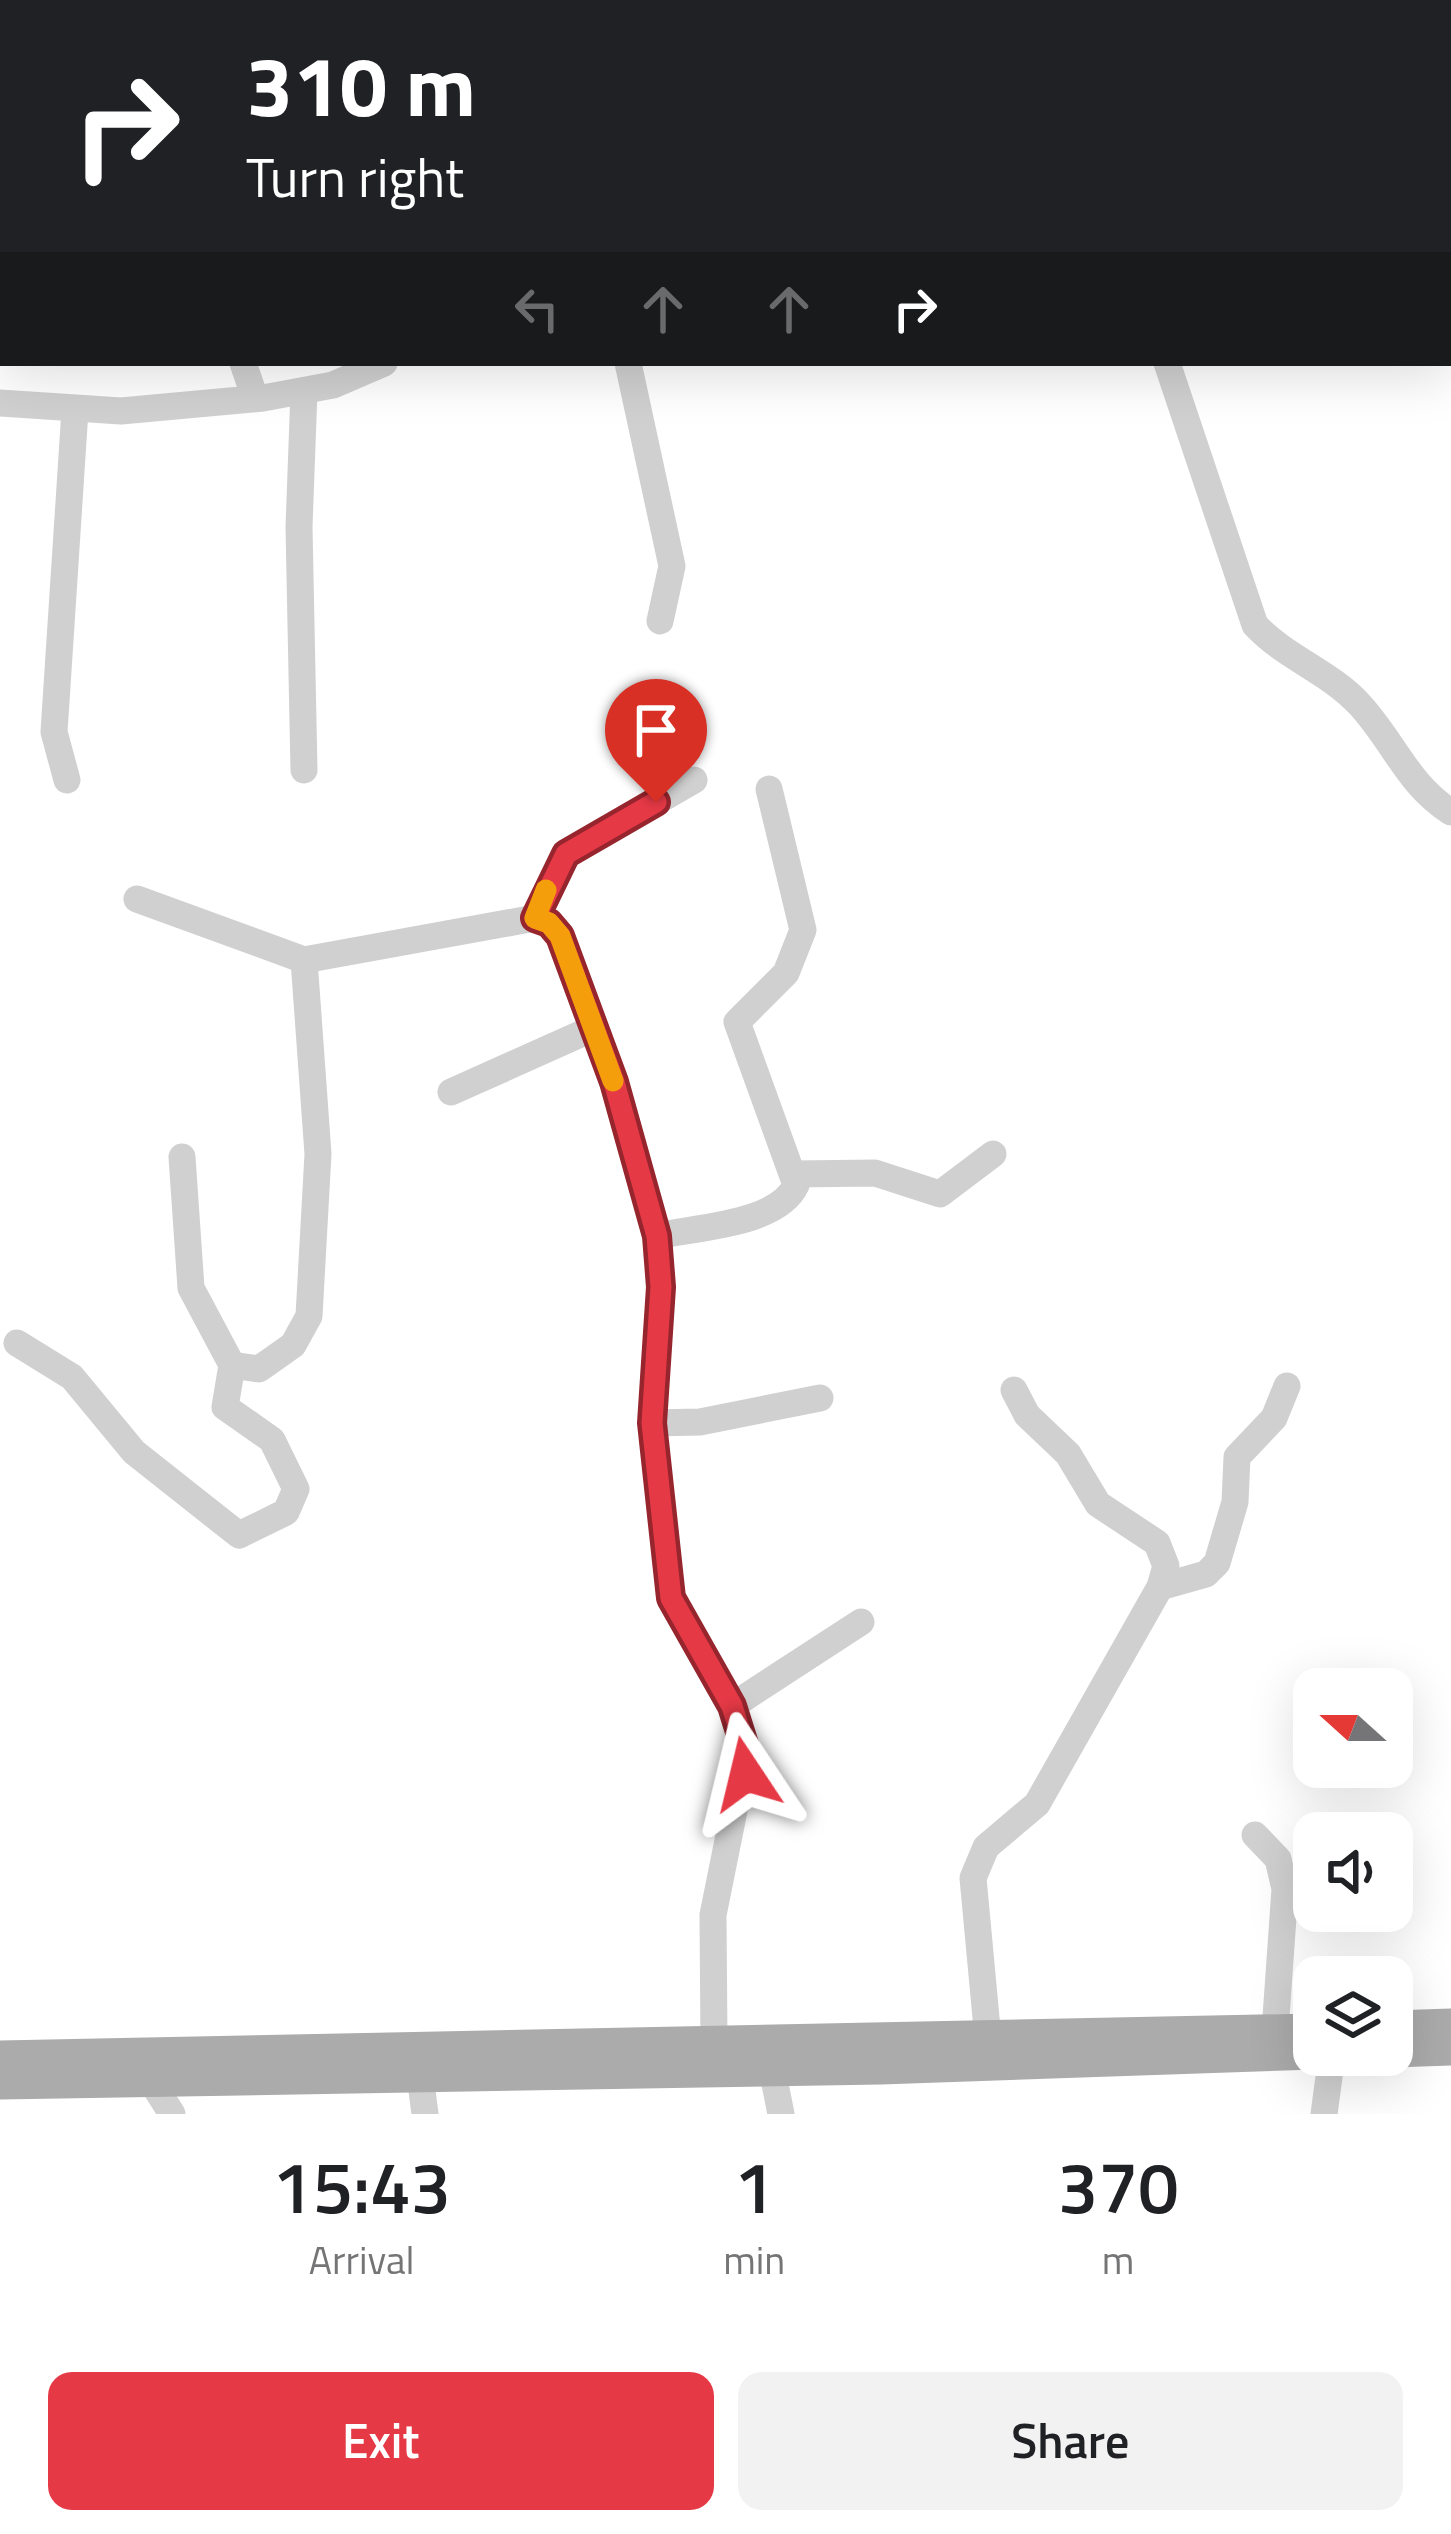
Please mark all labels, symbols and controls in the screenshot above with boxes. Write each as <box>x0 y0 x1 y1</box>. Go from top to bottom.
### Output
text: 310 m <box>246 21 476 149</box>
icon: right <box>48 48 204 204</box>
text: Turn right <box>246 136 464 218</box>
icon: left <box>504 276 570 342</box>
icon: ahead <box>630 276 696 342</box>
icon: ahead <box>756 276 822 342</box>
icon: right <box>882 276 948 342</box>
pin <box>605 679 707 802</box>
icon: arrive <box>623 697 689 763</box>
north arrow <box>1293 1668 1413 1788</box>
map controls <box>1293 1668 1413 2076</box>
position arrow <box>683 1711 809 1837</box>
button: sound <box>1293 1812 1413 1932</box>
button: layers <box>1293 1956 1413 2076</box>
text: 15:43 <box>272 2131 451 2241</box>
text: 1 <box>734 2131 774 2241</box>
text: 370 <box>1058 2131 1179 2241</box>
text: Arrival <box>309 2230 415 2289</box>
text: min <box>723 2230 785 2289</box>
text: m <box>1102 2230 1134 2289</box>
button: Exit <box>48 2372 714 2510</box>
button: Share <box>738 2372 1403 2510</box>

